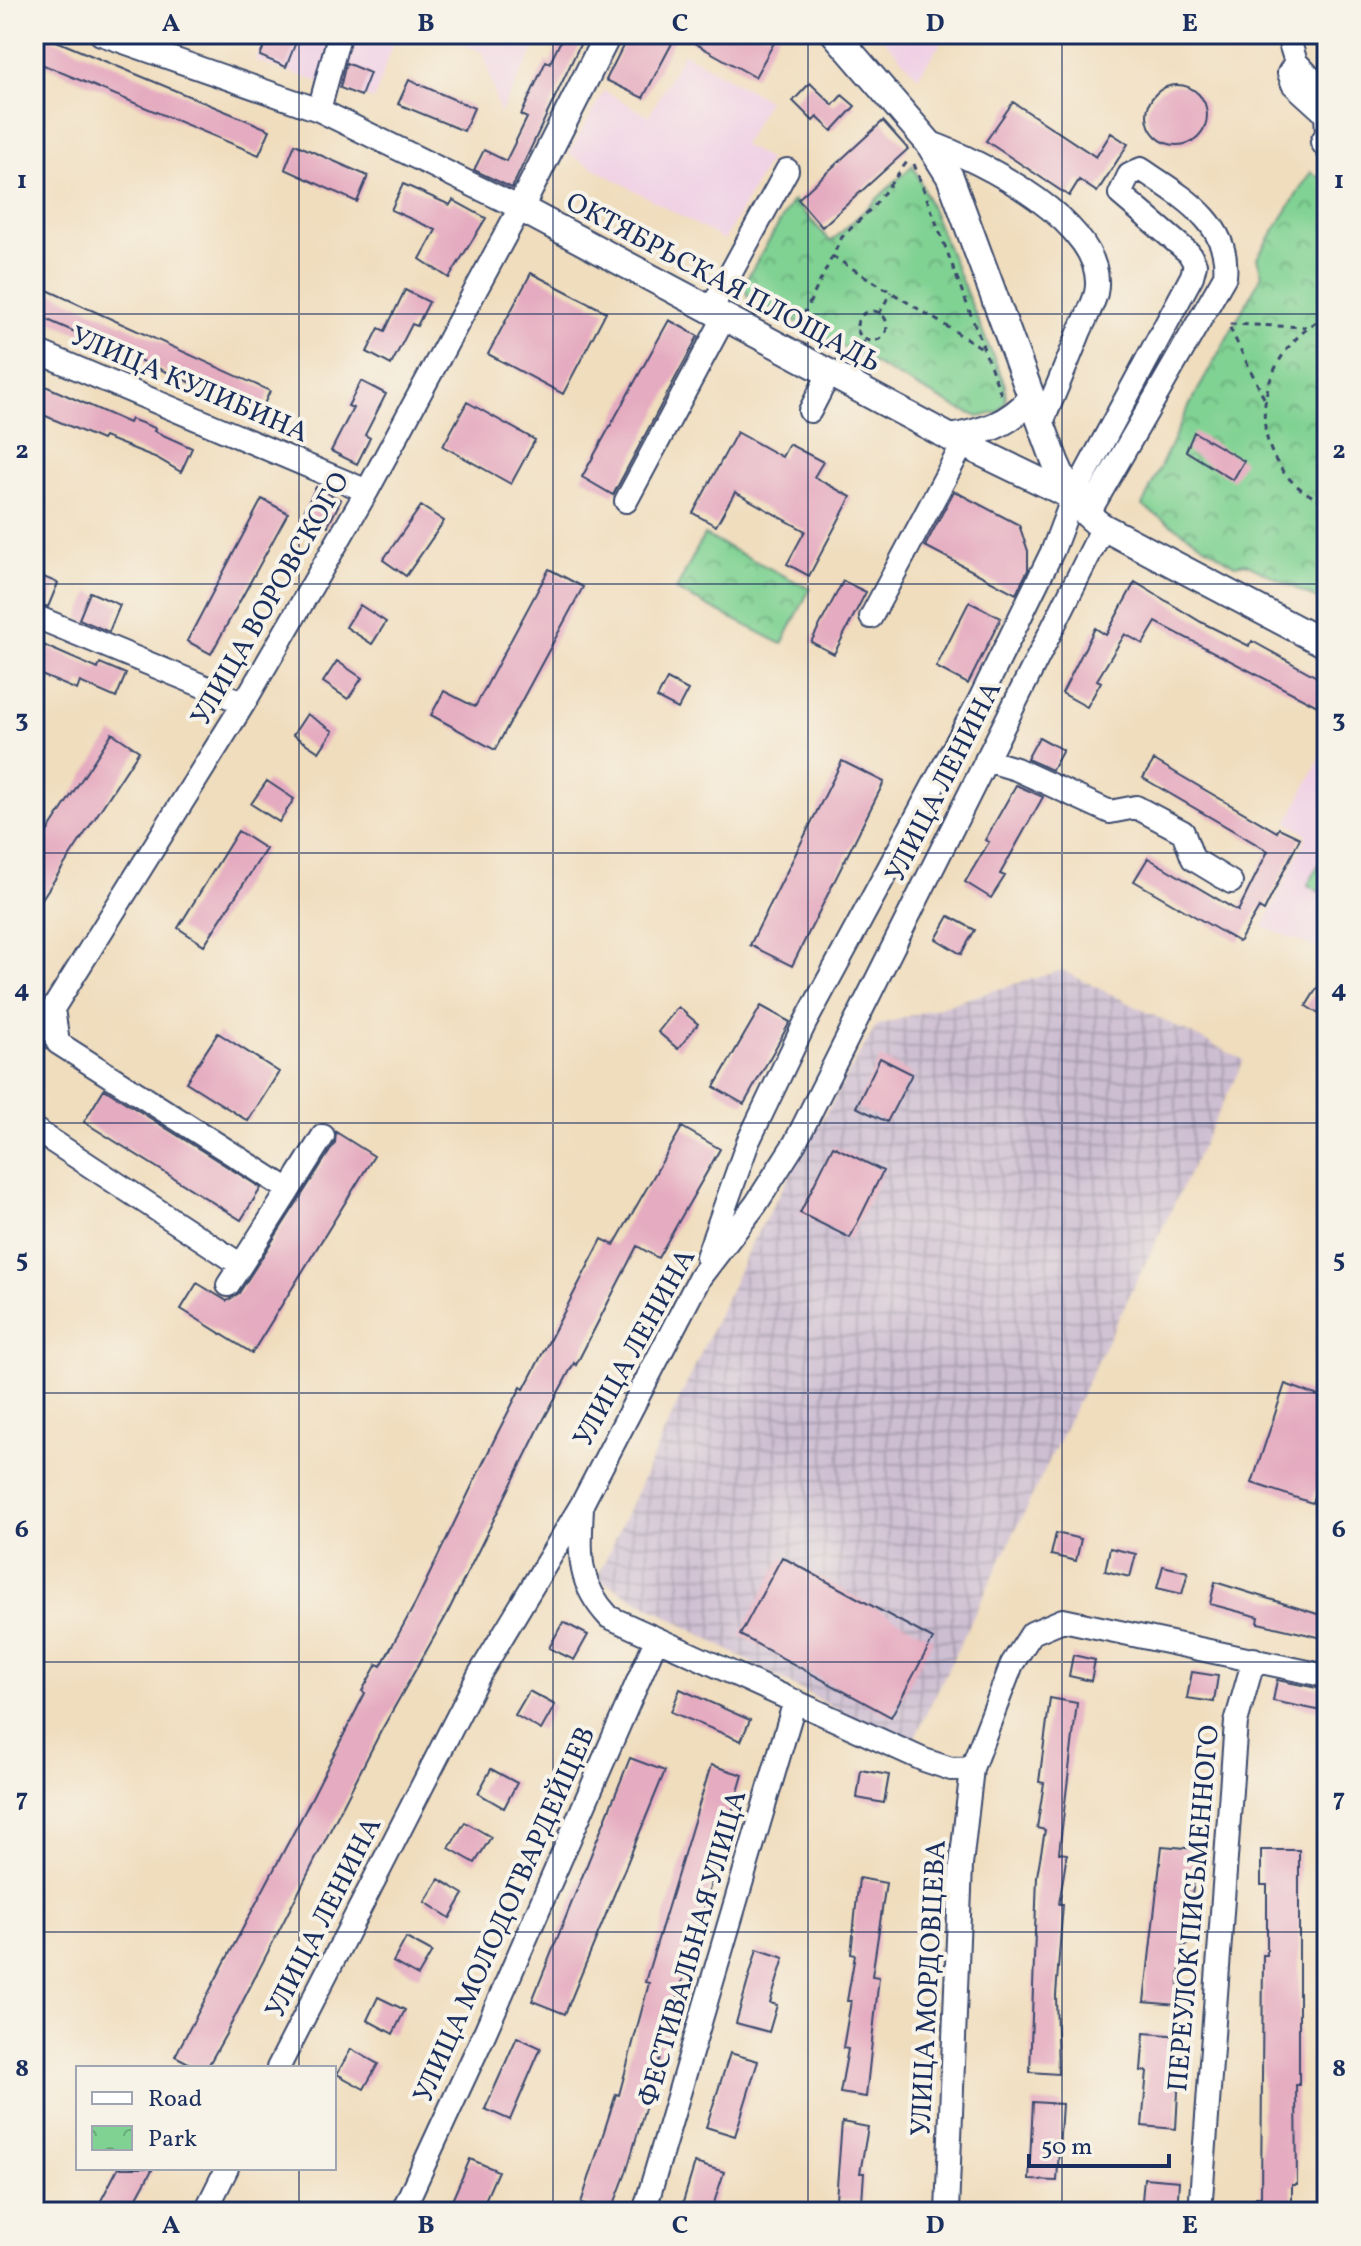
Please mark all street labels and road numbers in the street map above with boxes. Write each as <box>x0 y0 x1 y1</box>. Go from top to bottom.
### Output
street label: ОКТЯБРЬСКАЯ ПЛОЩАДЬ <box>558 183 887 383</box>
street label: УЛИЦА КУЛИБИНА <box>64 317 315 453</box>
street label: УЛИЦА ВОРОВСКОГО <box>182 465 360 733</box>
street label: УЛИЦА ЛЕНИНА <box>877 674 1012 890</box>
street label: УЛИЦА ЛЕНИНА <box>565 1242 706 1454</box>
street label: УЛИЦА МОЛОДОГВАРДЕЙЦЕВ <box>404 1721 606 2109</box>
street label: ПЕРЕУЛОК ПИСЬМЕННОГО <box>1159 1723 1230 2093</box>
street label: ФЕСТИВАЛЬНАЯ УЛИЦА <box>630 1786 757 2112</box>
street label: УЛИЦА ЛЕНИНА <box>257 1810 392 2026</box>
street label: УЛИЦА МОРДОВЦЕВА <box>902 1839 957 2137</box>

